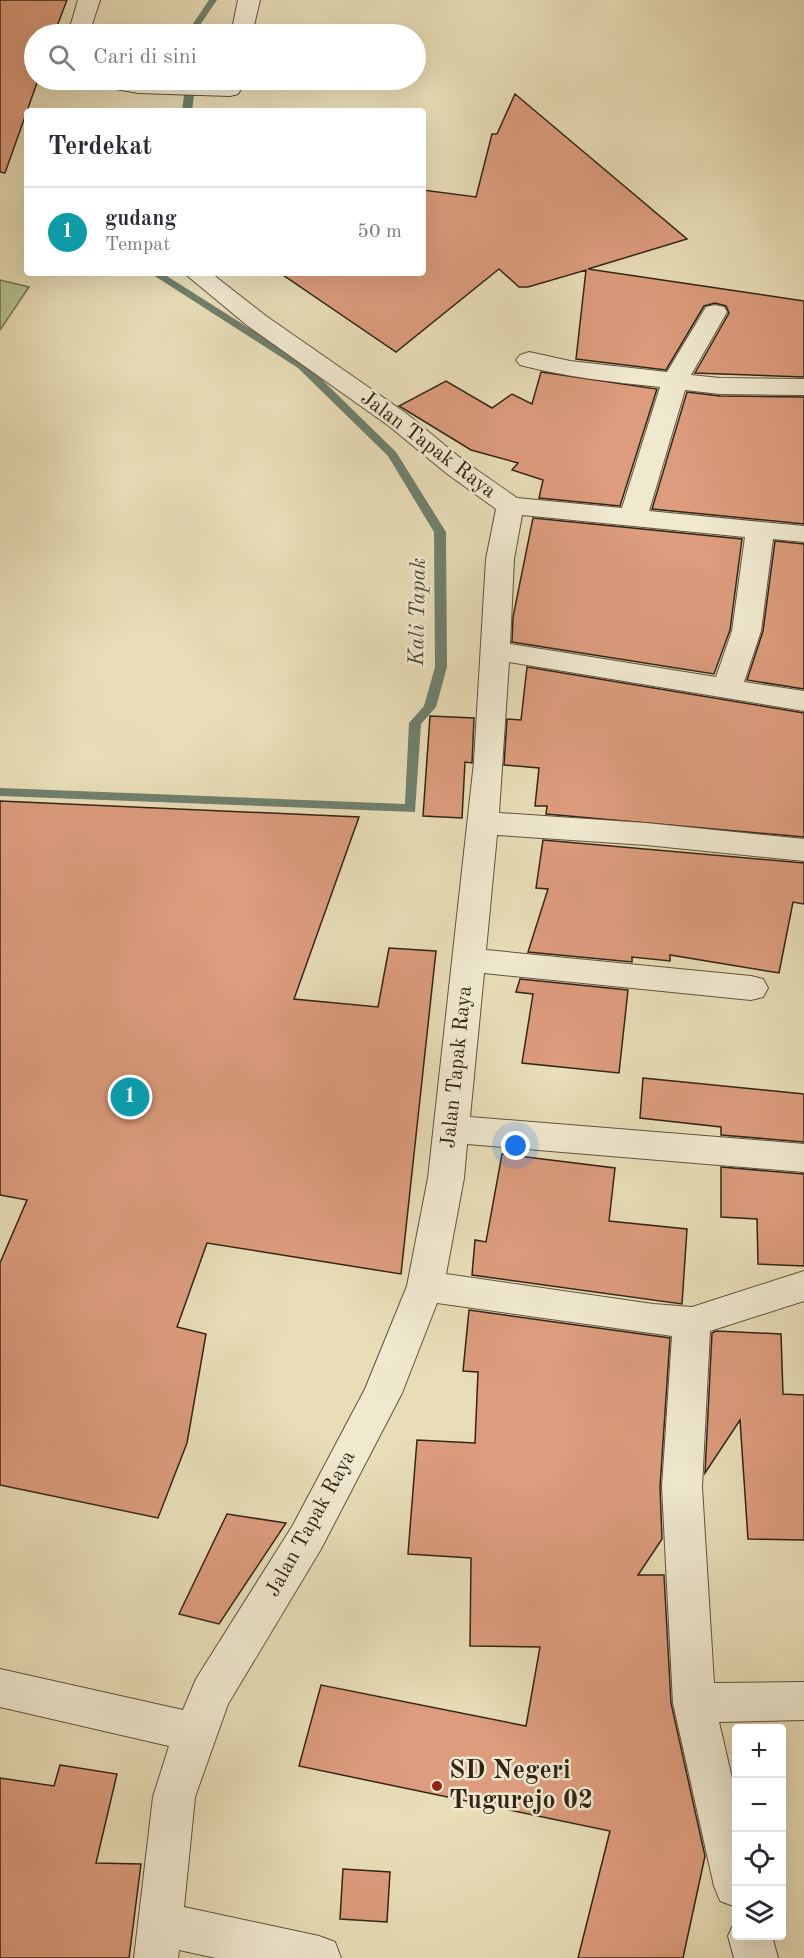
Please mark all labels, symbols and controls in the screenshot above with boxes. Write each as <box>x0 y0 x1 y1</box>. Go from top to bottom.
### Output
search box <box>24 24 426 90</box>
icon: search <box>45 41 78 74</box>
text: Cari di sini <box>93 46 197 68</box>
text: Terdekat <box>48 134 152 160</box>
text: gudang <box>105 208 177 230</box>
text: 1 <box>62 222 73 242</box>
text: 50 m <box>357 222 402 242</box>
text: Tempat <box>105 235 170 255</box>
street label: Jalan Tapak Raya <box>357 388 499 502</box>
water label: Kali Tapak <box>406 557 430 667</box>
street label: Jalan Tapak Raya <box>438 985 476 1149</box>
pin: 1 <box>110 1074 150 1120</box>
your location <box>501 1131 530 1160</box>
street label: Jalan Tapak Raya <box>262 1448 360 1600</box>
map controls <box>732 1724 786 1940</box>
button: + <box>732 1724 786 1778</box>
place label: SD Negeri Tugurejo 02 <box>449 1758 593 1814</box>
button: − <box>732 1778 786 1832</box>
marker: SD Negeri Tugurejo 02 <box>430 1779 444 1793</box>
button: locate <box>732 1832 786 1886</box>
button: layers <box>732 1886 786 1940</box>

